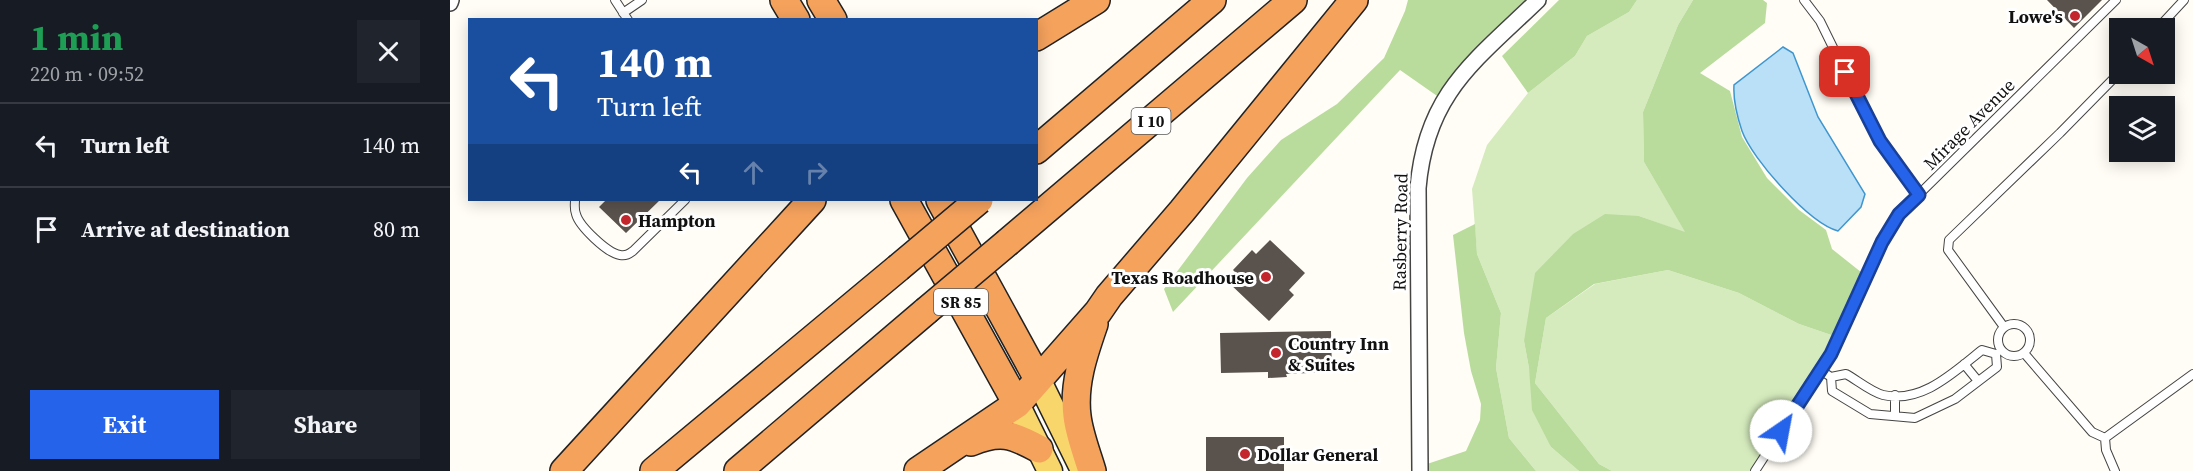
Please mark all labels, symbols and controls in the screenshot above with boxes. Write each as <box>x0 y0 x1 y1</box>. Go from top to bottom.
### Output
place label: Lowe's <box>2008 4 2063 29</box>
marker: Lowe's <box>2068 9 2082 23</box>
text: 1 min <box>30 13 123 62</box>
north arrow <box>2109 18 2175 84</box>
map controls <box>2109 18 2175 162</box>
button: close <box>357 20 420 83</box>
text: 140 m <box>597 33 712 91</box>
icon: left <box>498 42 576 120</box>
pin <box>1819 46 1870 97</box>
icon: arrive <box>1828 55 1861 88</box>
text: 220 m · 09:52 <box>30 60 144 88</box>
street label: Mirage Avenue <box>1918 73 2020 175</box>
text: Turn left <box>597 88 701 125</box>
button: layers <box>2109 96 2175 162</box>
road number: I 10 <box>1132 108 1170 134</box>
icon: left <box>30 129 63 162</box>
text: Turn left <box>81 130 169 160</box>
text: 140 m <box>362 130 420 160</box>
icon: left <box>674 156 707 189</box>
icon: ahead <box>737 156 770 189</box>
icon: right <box>800 156 833 189</box>
street label: Rasberry Road <box>1386 173 1414 291</box>
place label: Hampton <box>638 208 716 233</box>
icon: arrive <box>30 213 63 246</box>
marker: Hampton <box>619 213 633 227</box>
text: Arrive at destination <box>81 214 290 244</box>
text: 80 m <box>373 214 420 244</box>
place label: Texas Roadhouse <box>1111 265 1254 290</box>
marker: Texas Roadhouse <box>1259 270 1273 284</box>
road number: SR 85 <box>934 289 988 315</box>
place label: Country Inn & Suites <box>1288 331 1389 377</box>
marker: Country Inn & Suites <box>1269 346 1283 360</box>
button: Exit <box>30 390 219 459</box>
button: Share <box>231 390 420 459</box>
position arrow <box>1749 399 1813 463</box>
place label: Dollar General <box>1257 442 1378 467</box>
marker: Dollar General <box>1238 447 1252 461</box>

